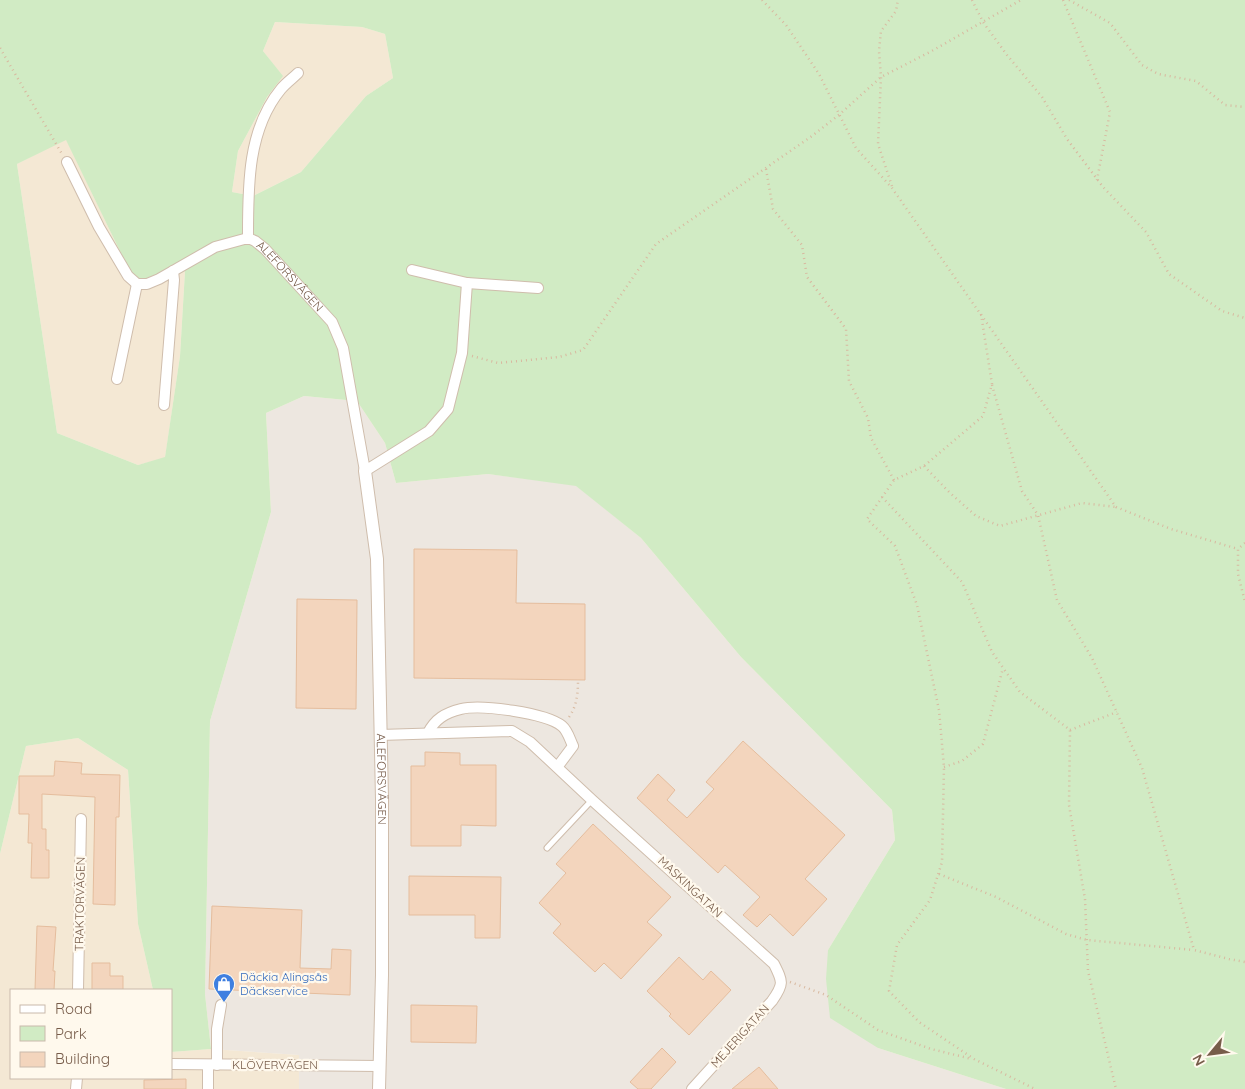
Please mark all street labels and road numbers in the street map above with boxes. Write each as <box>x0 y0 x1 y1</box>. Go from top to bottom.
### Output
street label: ALEFORSVÄGEN <box>254 237 327 314</box>
street label: ALEFORSVÄGEN <box>374 733 390 825</box>
street label: MASKINGATAN <box>655 853 726 920</box>
street label: TRAKTORVÄGEN <box>71 856 88 952</box>
street label: MEJERIGATAN <box>707 1001 772 1070</box>
street label: KLÖVERVÄGEN <box>232 1057 318 1072</box>

